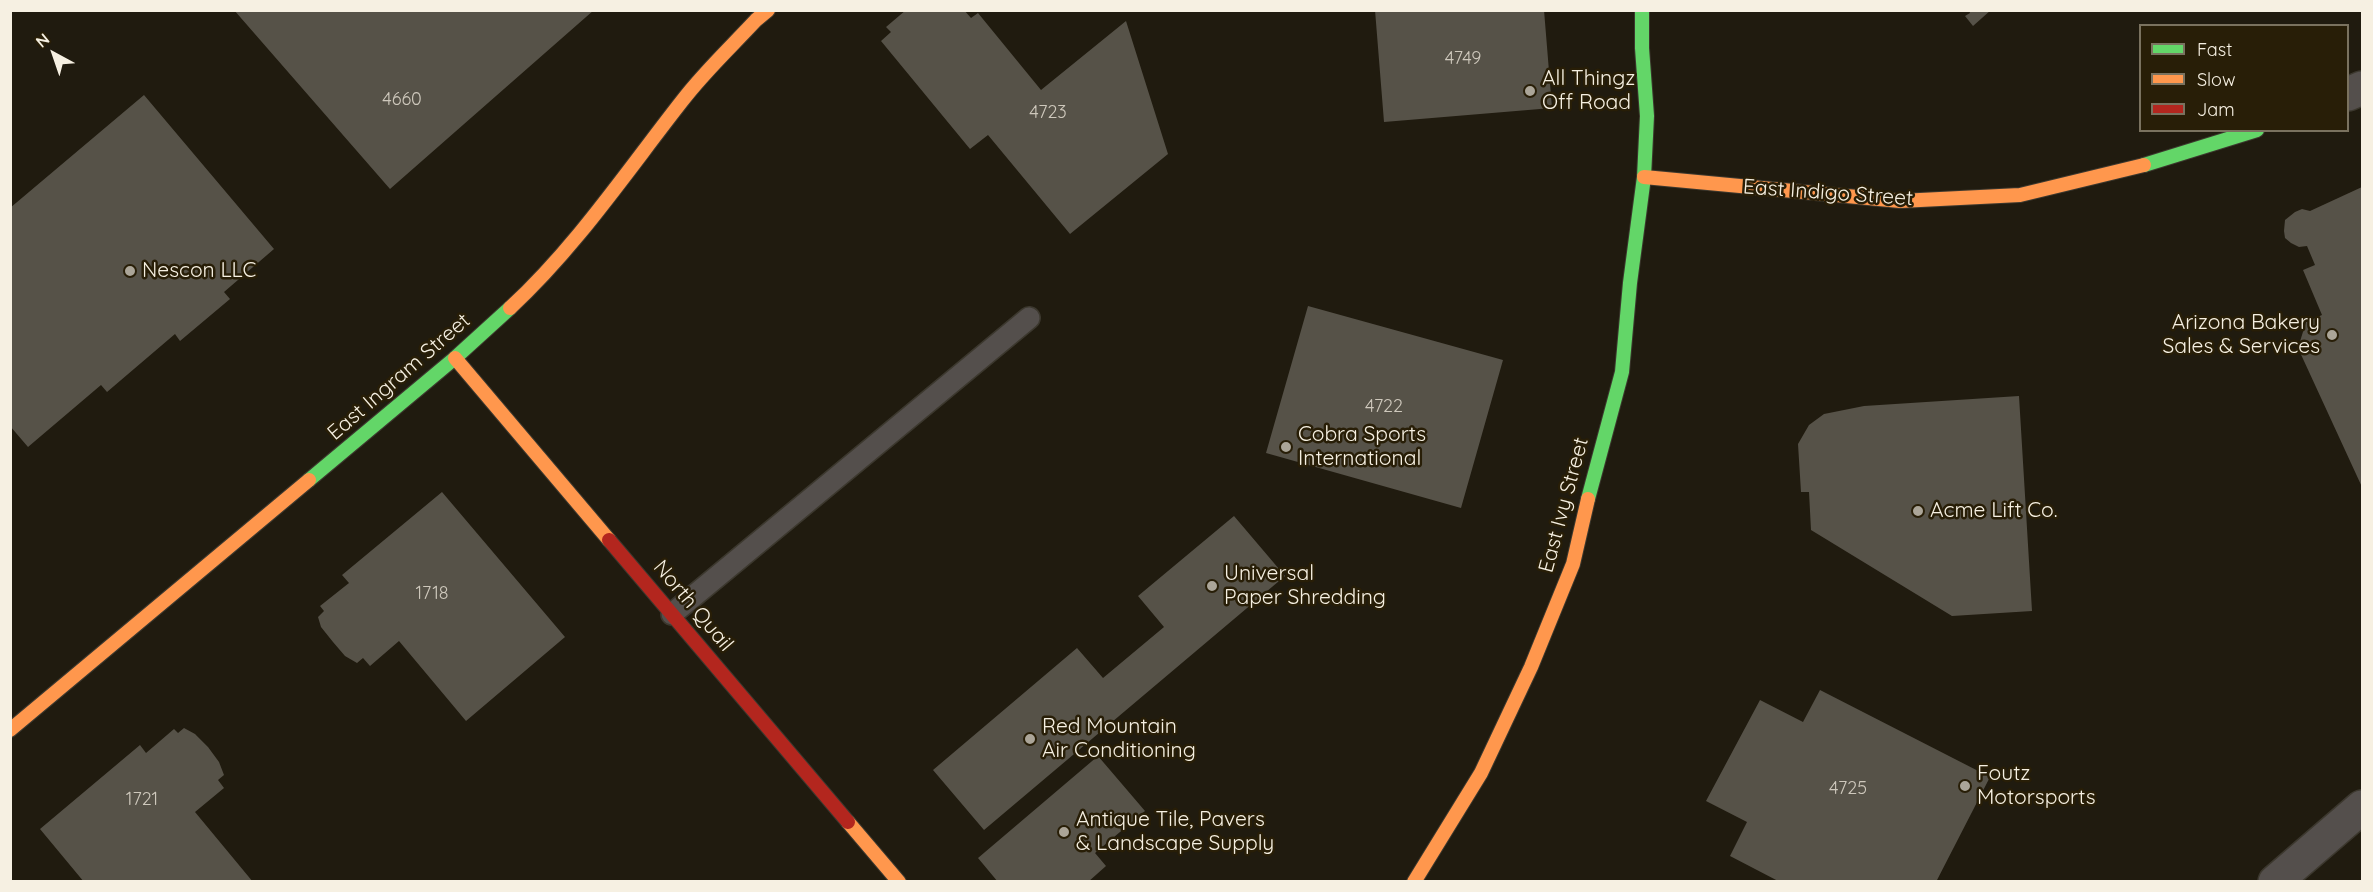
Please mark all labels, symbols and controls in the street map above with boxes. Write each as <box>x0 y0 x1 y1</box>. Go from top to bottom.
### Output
north arrow <box>24 24 84 84</box>
legend <box>2139 24 2349 132</box>
text: N <box>31 29 53 52</box>
text: Fast <box>2197 38 2232 61</box>
house number: 4749 <box>1445 48 1481 70</box>
place label: All Thingz Off Road <box>1542 66 1635 116</box>
text: Slow <box>2197 68 2235 91</box>
marker: All Thingz Off Road <box>1523 84 1537 98</box>
house number: 4660 <box>382 89 422 111</box>
text: Jam <box>2197 98 2235 121</box>
house number: 4723 <box>1029 102 1067 124</box>
street label: East Indigo Street <box>1742 174 1914 212</box>
place label: Nescon LLC <box>142 258 256 284</box>
marker: Nescon LLC <box>123 264 137 278</box>
street label: East Ingram Street <box>323 308 475 446</box>
place label: Arizona Bakery Sales & Services <box>2162 310 2320 360</box>
marker: Arizona Bakery Sales & Services <box>2325 328 2339 342</box>
house number: 4722 <box>1365 396 1403 418</box>
place label: Cobra Sports International <box>1298 422 1426 472</box>
street label: East Ivy Street <box>1534 435 1594 575</box>
marker: Cobra Sports International <box>1279 440 1293 454</box>
place label: Acme Lift Co. <box>1930 498 2058 524</box>
marker: Acme Lift Co. <box>1911 504 1925 518</box>
street label: North Quail <box>648 555 738 657</box>
place label: Universal Paper Shredding <box>1224 561 1386 611</box>
marker: Universal Paper Shredding <box>1205 579 1219 593</box>
house number: 1718 <box>415 583 449 605</box>
place label: Red Mountain Air Conditioning <box>1042 714 1196 764</box>
marker: Red Mountain Air Conditioning <box>1023 732 1037 746</box>
place label: Foutz Motorsports <box>1977 761 2096 811</box>
house number: 4725 <box>1829 778 1867 800</box>
marker: Foutz Motorsports <box>1958 779 1972 793</box>
house number: 1721 <box>126 789 158 811</box>
place label: Antique Tile, Pavers & Landscape Supply <box>1076 807 1274 857</box>
marker: Antique Tile, Pavers & Landscape Supply <box>1057 825 1071 839</box>

